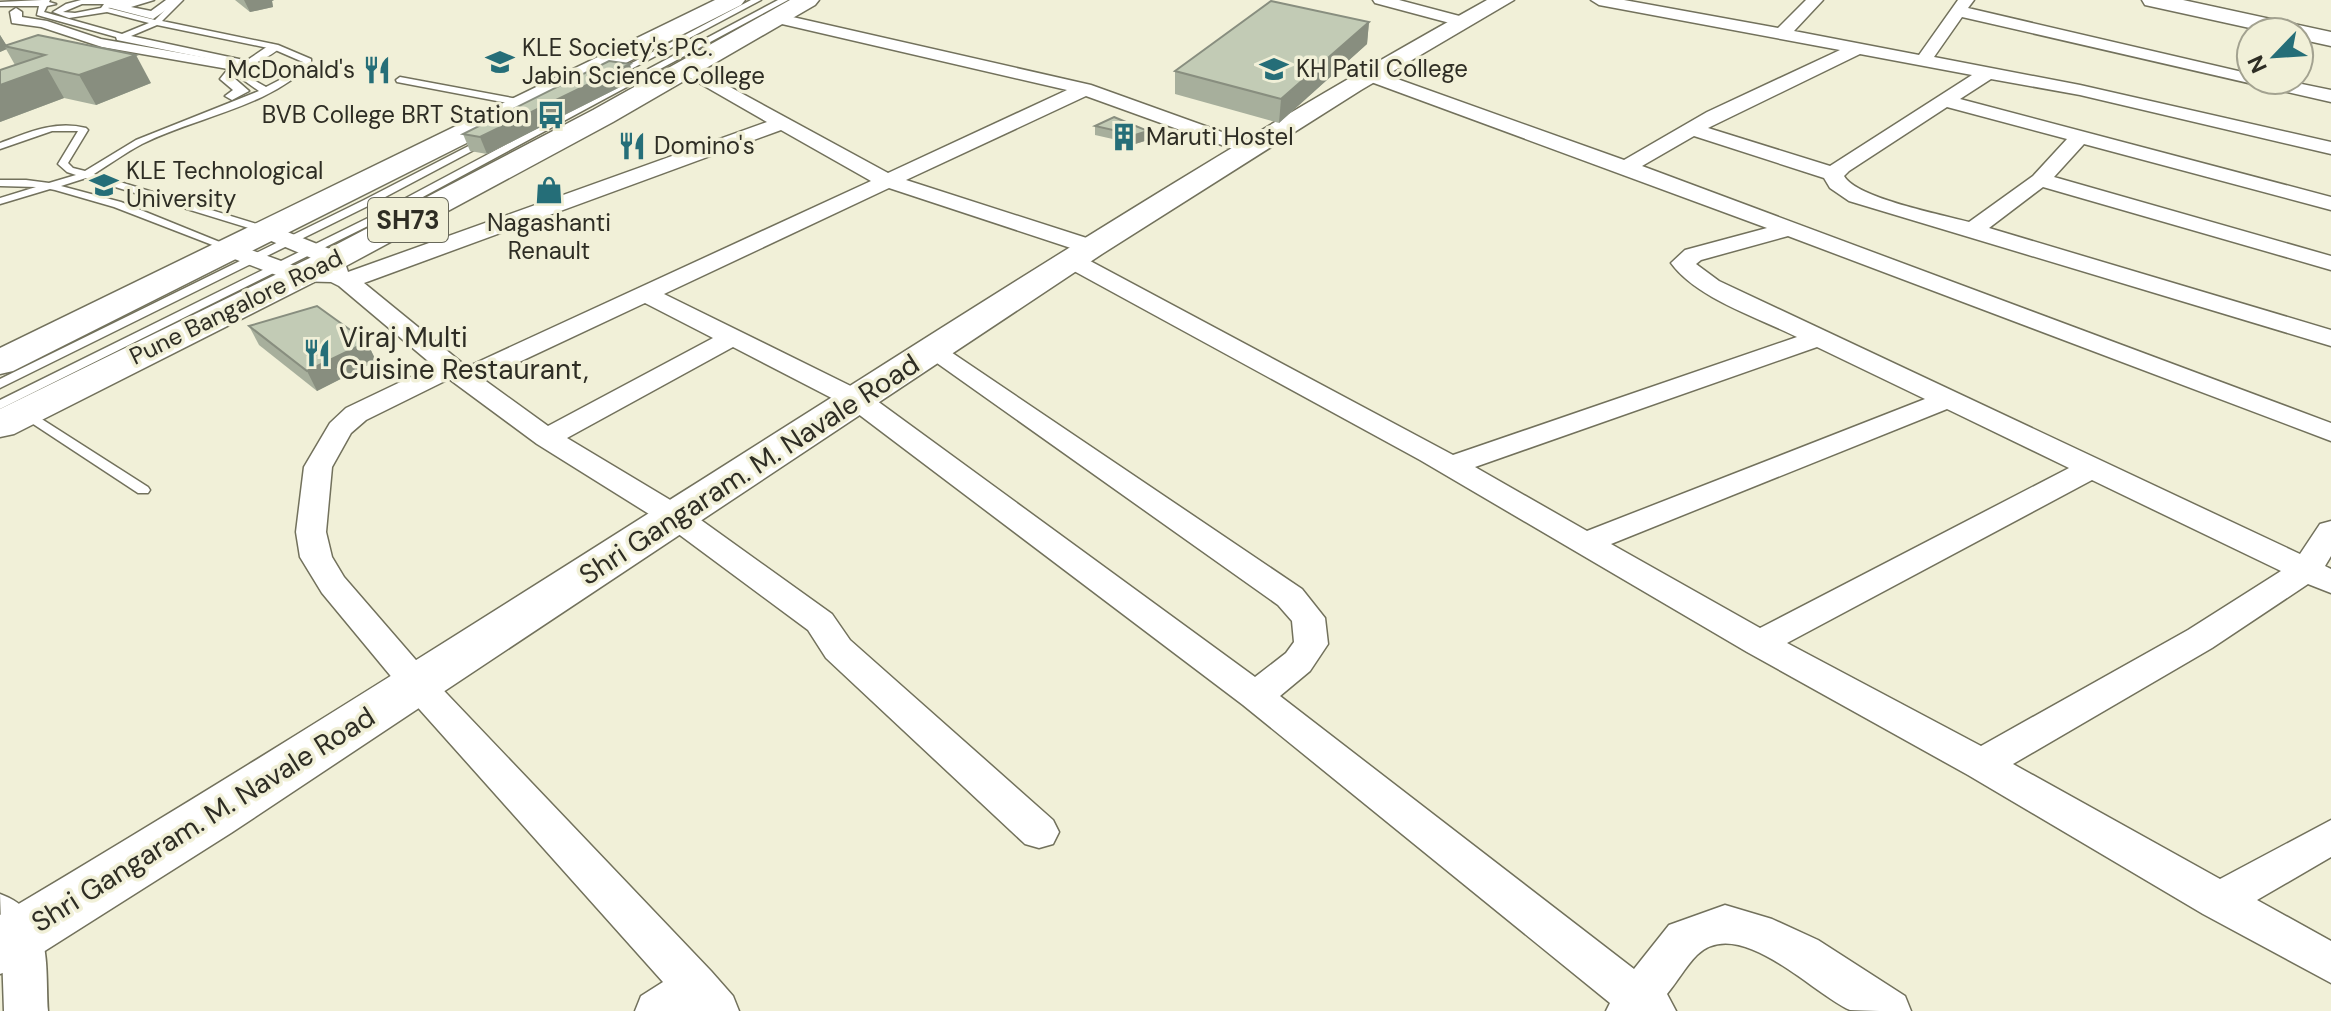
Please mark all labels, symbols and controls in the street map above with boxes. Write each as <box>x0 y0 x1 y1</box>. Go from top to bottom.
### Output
north arrow <box>2235 16 2315 96</box>
place label: KLE Society's P.C. Jabin Science College <box>522 32 765 91</box>
school or university icon: KLE Society's P.C. Jabin Science College <box>485 47 515 77</box>
text: N <box>2241 51 2274 78</box>
place label: KH Patil College <box>1296 53 1468 84</box>
place label: McDonald's <box>227 54 355 85</box>
school or university icon: KH Patil College <box>1259 54 1289 84</box>
restaurant icon: McDonald's <box>362 55 392 85</box>
place label: BVB College BRT Station <box>262 99 529 130</box>
bus stop icon: BVB College BRT Station <box>536 100 566 130</box>
place label: Maruti Hostel <box>1146 121 1294 152</box>
building icon: Maruti Hostel <box>1109 122 1139 152</box>
place label: Domino's <box>654 130 755 161</box>
restaurant icon: Domino's <box>617 131 647 161</box>
place label: KLE Technological University <box>126 155 323 214</box>
school or university icon: KLE Technological University <box>89 170 119 200</box>
shop icon: Nagashanti Renault <box>534 175 564 205</box>
road number: SH73 <box>368 198 448 242</box>
place label: Nagashanti Renault <box>487 207 611 266</box>
street label: Pune Bangalore Road <box>124 242 347 372</box>
place label: Viraj Multi Cuisine Restaurant, <box>339 319 589 388</box>
restaurant icon: Viraj Multi Cuisine Restaurant, <box>302 338 332 368</box>
street label: Shri Gangaram. M. Navale Road <box>572 345 926 593</box>
street label: Shri Gangaram. M. Navale Road <box>25 698 382 941</box>

